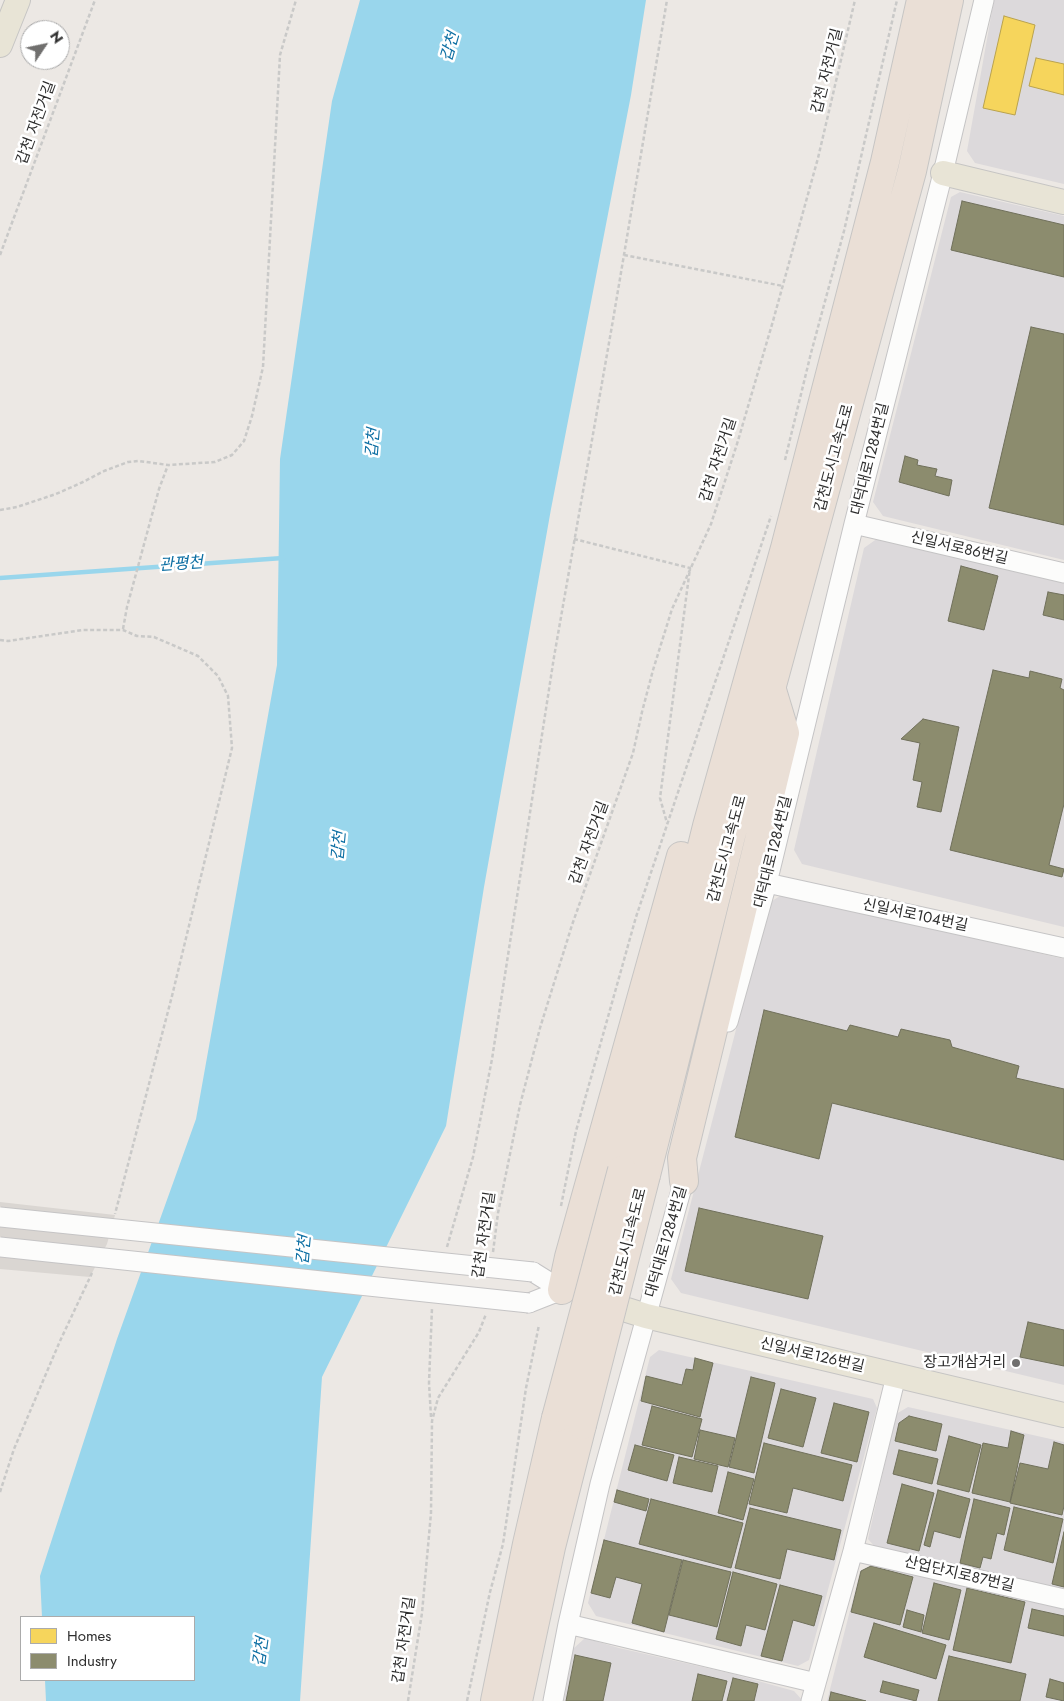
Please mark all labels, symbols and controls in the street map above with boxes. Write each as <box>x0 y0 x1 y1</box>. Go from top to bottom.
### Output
north arrow <box>20 20 70 70</box>
street label: 갑천 자전거길 <box>809 26 847 116</box>
text: N <box>45 27 68 47</box>
water label: 갑천 <box>438 30 464 64</box>
street label: 갑천 자전거길 <box>14 79 60 167</box>
street label: 대덕대로1284번길 <box>848 401 894 517</box>
street label: 갑천도시고속도로 <box>812 402 858 514</box>
street label: 갑천 자전거길 <box>697 416 741 504</box>
water label: 갑천 <box>363 427 385 459</box>
street label: 신일서로86번길 <box>908 529 1010 569</box>
water label: 관평천 <box>158 554 204 576</box>
street label: 갑천도시고속도로 <box>705 793 751 905</box>
street label: 대덕대로1284번길 <box>751 794 797 910</box>
street label: 갑천 자전거길 <box>567 799 613 887</box>
water label: 갑천 <box>329 830 351 862</box>
street label: 신일서로104번길 <box>861 896 969 936</box>
street label: 대덕대로1284번길 <box>642 1184 692 1300</box>
street label: 갑천도시고속도로 <box>607 1186 651 1298</box>
street label: 갑천 자전거길 <box>470 1191 500 1279</box>
water label: 갑천 <box>294 1234 316 1266</box>
street label: 신일서로126번길 <box>758 1335 866 1377</box>
place label: 장고개삼거리 <box>923 1354 1006 1372</box>
marker: 장고개삼거리 <box>1010 1357 1022 1369</box>
street label: 산업단지로87번길 <box>902 1554 1016 1596</box>
street label: 갑천 자전거길 <box>390 1596 420 1684</box>
legend <box>20 1616 195 1681</box>
text: Homes <box>67 1625 111 1647</box>
water label: 갑천 <box>250 1636 274 1668</box>
text: Industry <box>67 1650 117 1672</box>

